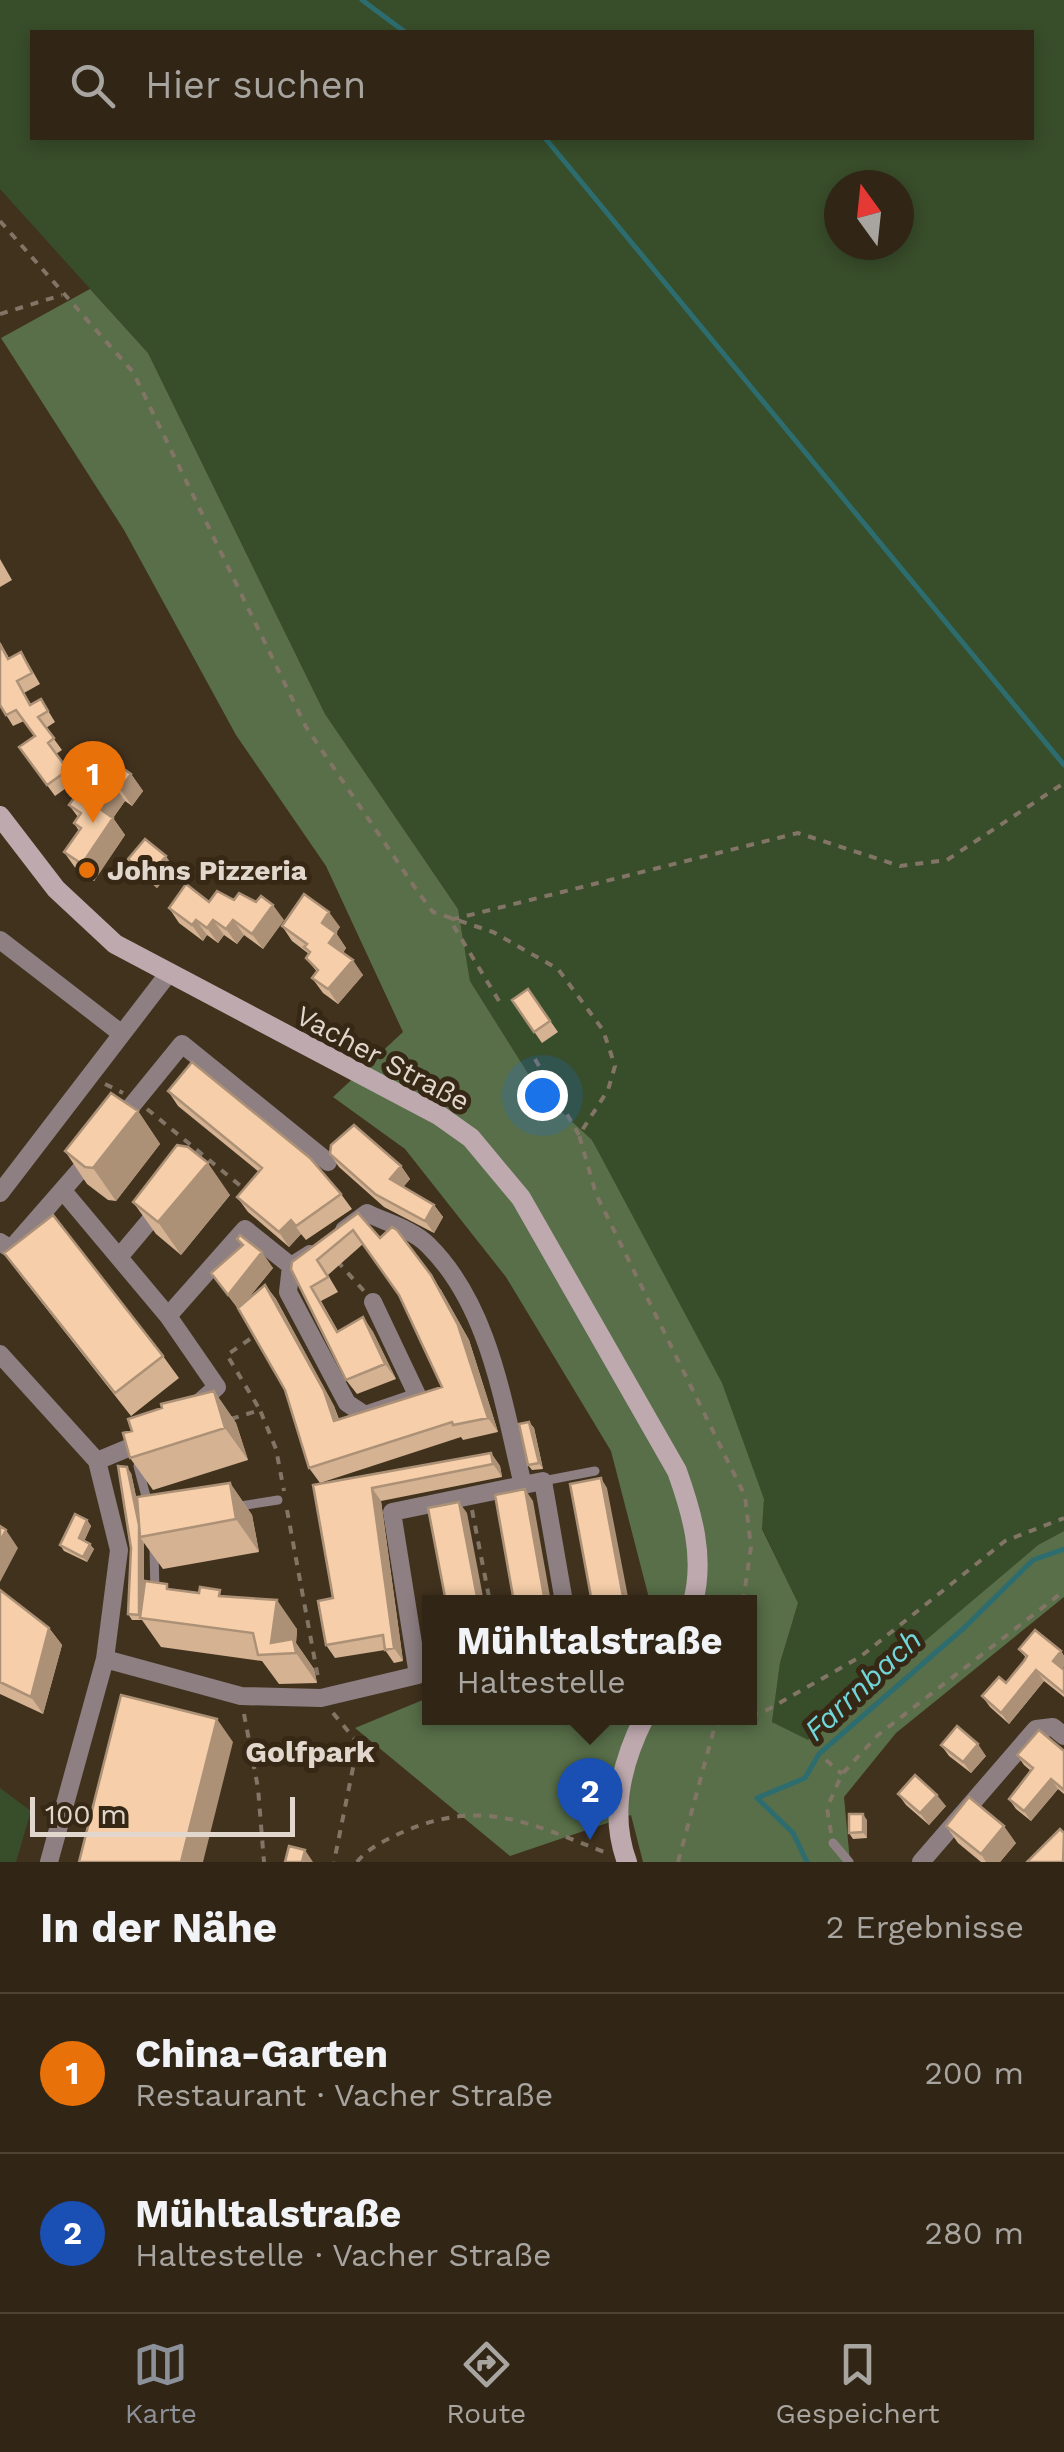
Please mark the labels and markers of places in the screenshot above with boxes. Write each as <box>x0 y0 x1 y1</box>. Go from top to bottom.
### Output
pin: 1 <box>61 740 126 823</box>
place label: Johns Pizzeria <box>107 854 308 887</box>
marker: Johns Pizzeria <box>76 859 98 881</box>
pin: 2 <box>558 1758 622 1840</box>

